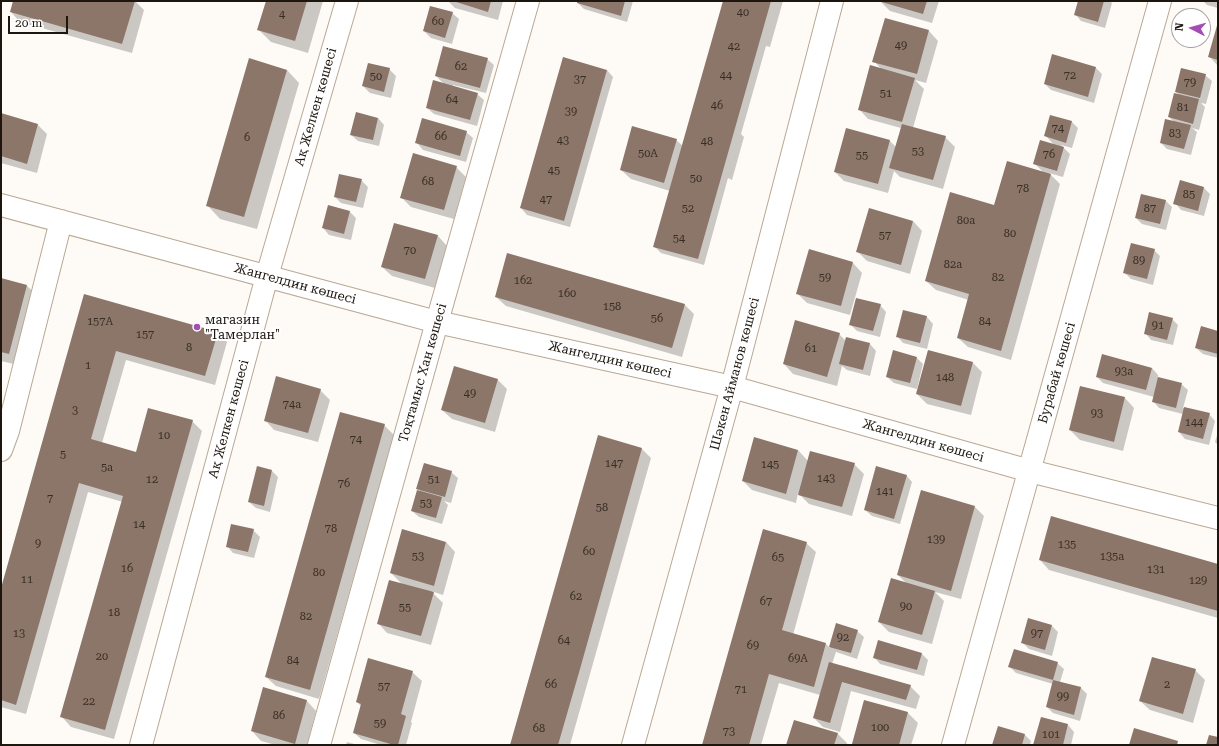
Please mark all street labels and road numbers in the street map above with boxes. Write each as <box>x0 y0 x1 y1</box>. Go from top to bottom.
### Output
street label: Ақ Желкен көшесі <box>292 46 340 168</box>
street label: Жангелдин көшесі <box>232 260 358 308</box>
street label: Шәкен Айманов көшесі <box>707 296 763 452</box>
street label: Тоқтамыс Хан көшесі <box>396 302 450 444</box>
street label: Бурабай көшесі <box>1035 321 1079 425</box>
street label: Жангелдин көшесі <box>547 338 673 382</box>
street label: Ақ Желкен көшесі <box>206 358 252 480</box>
street label: Жангелдин көшесі <box>860 416 986 466</box>

